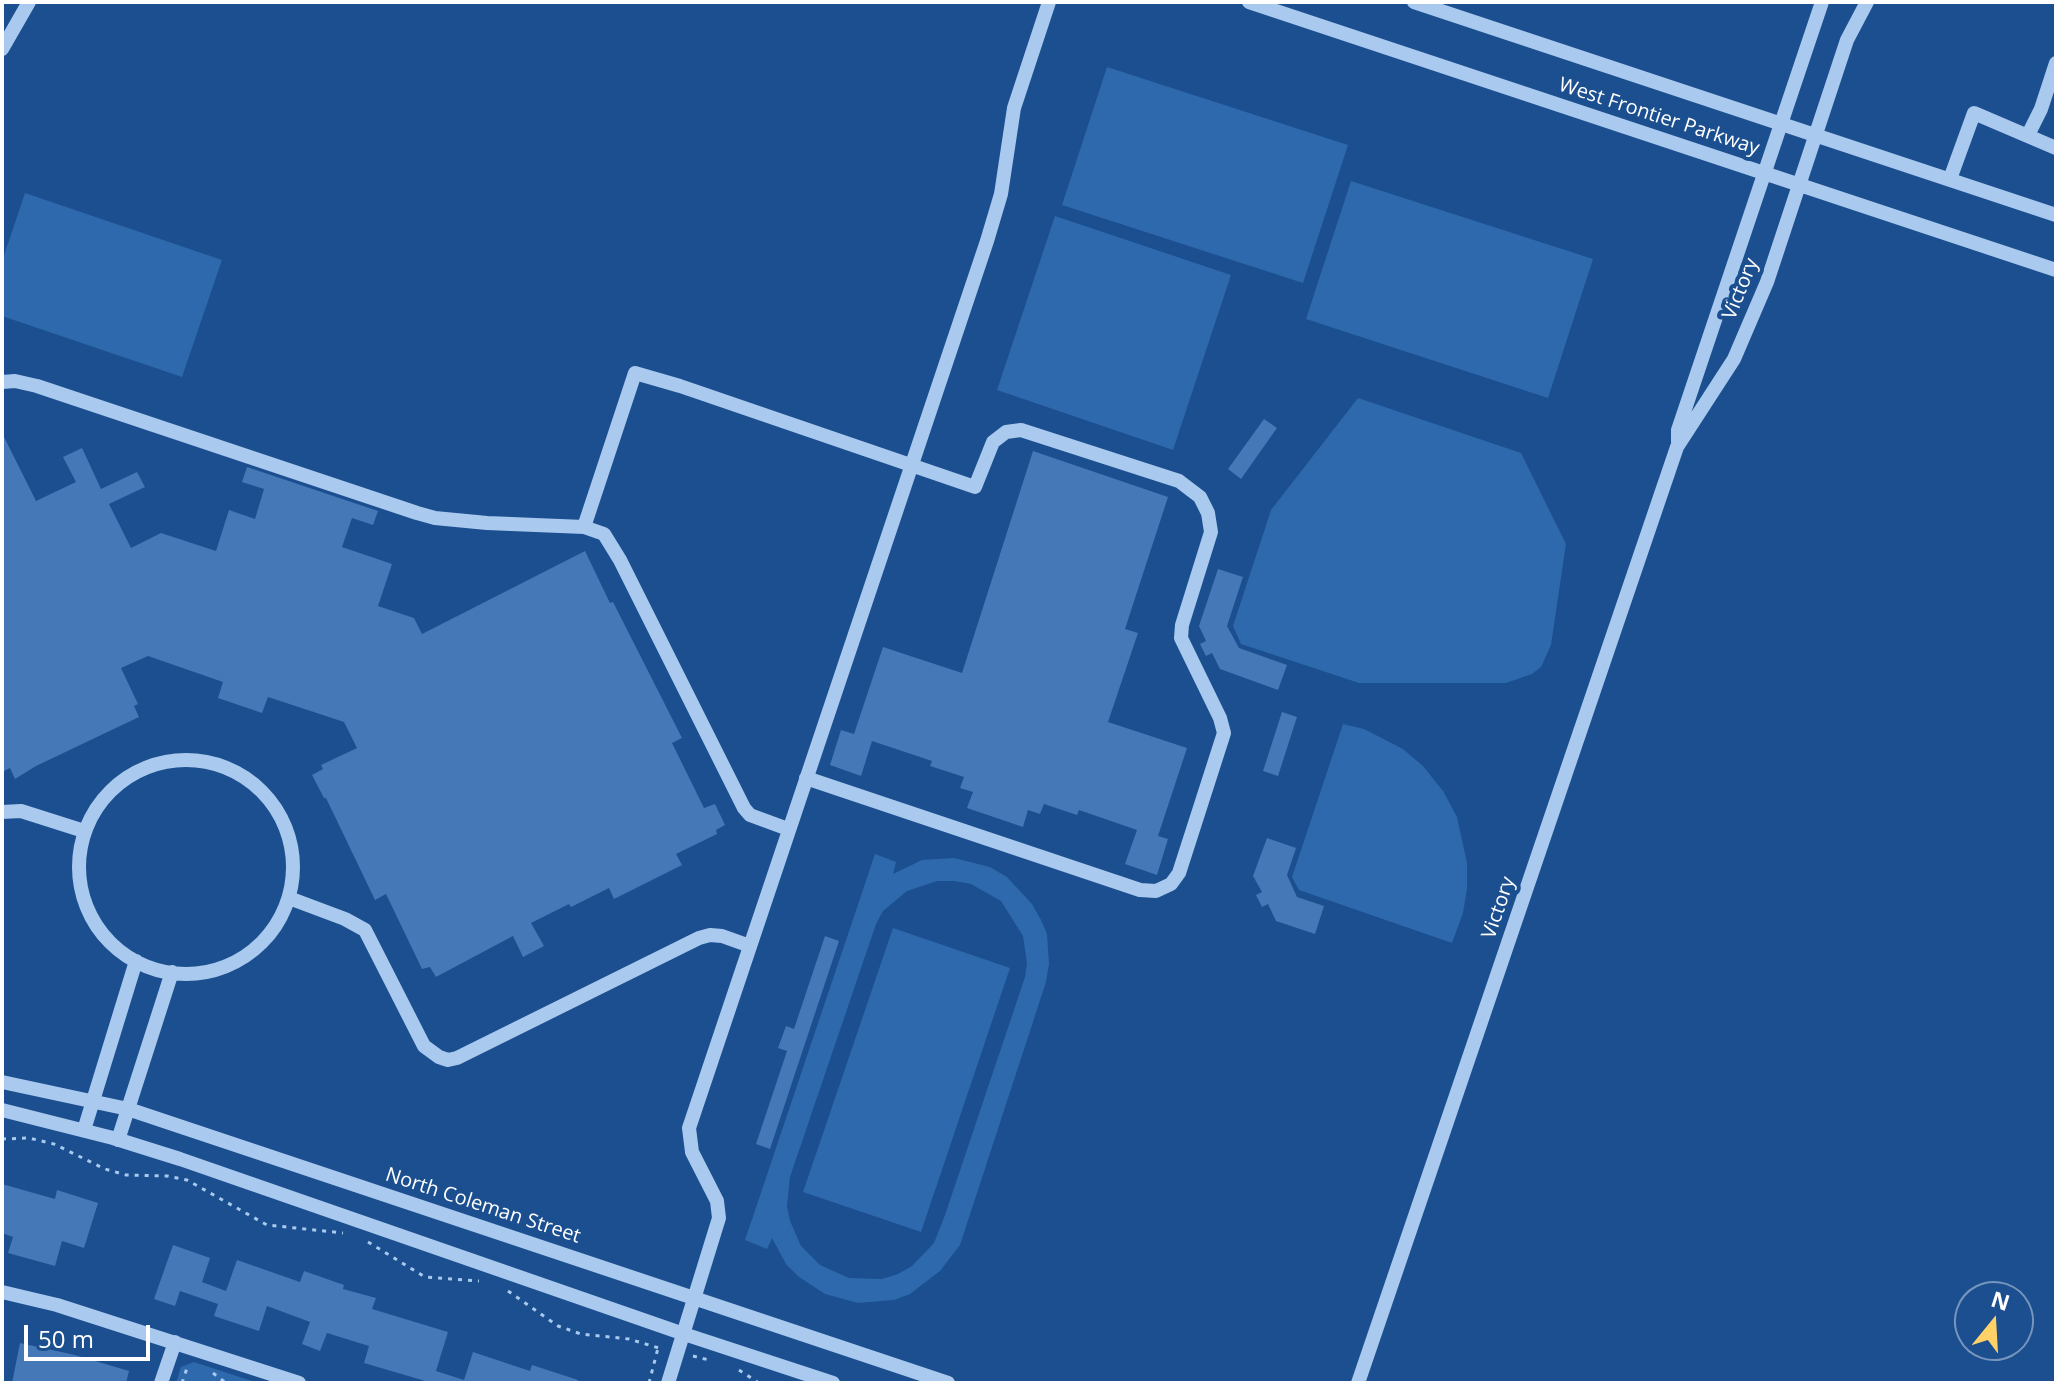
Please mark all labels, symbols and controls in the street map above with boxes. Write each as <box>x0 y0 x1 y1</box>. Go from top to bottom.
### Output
street label: West Frontier Parkway <box>1556 73 1762 161</box>
street label: Victory <box>1718 255 1764 323</box>
street label: Victory <box>1477 874 1521 942</box>
street label: North Coleman Street <box>382 1163 584 1249</box>
north arrow <box>1954 1281 2034 1361</box>
text: N <box>1988 1283 2014 1317</box>
scale bar <box>28 1309 154 1359</box>
text: 50 m <box>38 1322 94 1355</box>

